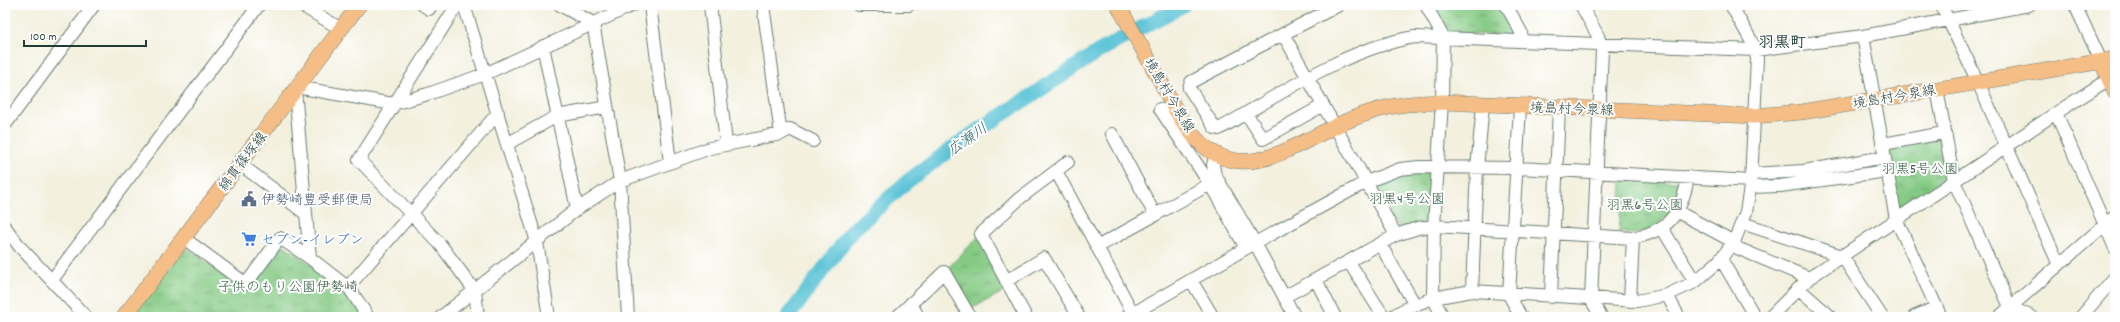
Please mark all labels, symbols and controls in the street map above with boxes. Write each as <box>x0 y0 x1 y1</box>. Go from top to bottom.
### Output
scale bar <box>24 22 146 48</box>
text: 100 m <box>30 29 57 46</box>
district label: 羽黒町 <box>1758 32 1806 55</box>
street label: 境島村今泉線 <box>1138 55 1198 137</box>
street label: 境島村今泉線 <box>1851 81 1937 115</box>
street label: 境島村今泉線 <box>1530 99 1614 121</box>
water label: 広瀬川 <box>943 119 993 163</box>
street label: 綿貫篠塚線 <box>215 128 273 196</box>
park label: 羽黒5号公園 <box>1882 160 1958 180</box>
public building icon: 伊勢崎豊受郵便局 <box>240 190 258 208</box>
park label: 羽黒4号公園 <box>1369 190 1445 210</box>
place label: 伊勢崎豊受郵便局 <box>261 191 373 211</box>
park label: 羽黒6号公園 <box>1607 196 1683 216</box>
supermarket icon: セブン-イレブン <box>240 230 258 248</box>
place label: セブン-イレブン <box>261 231 364 251</box>
park label: 子供のもり公園伊勢崎 <box>218 278 358 298</box>

